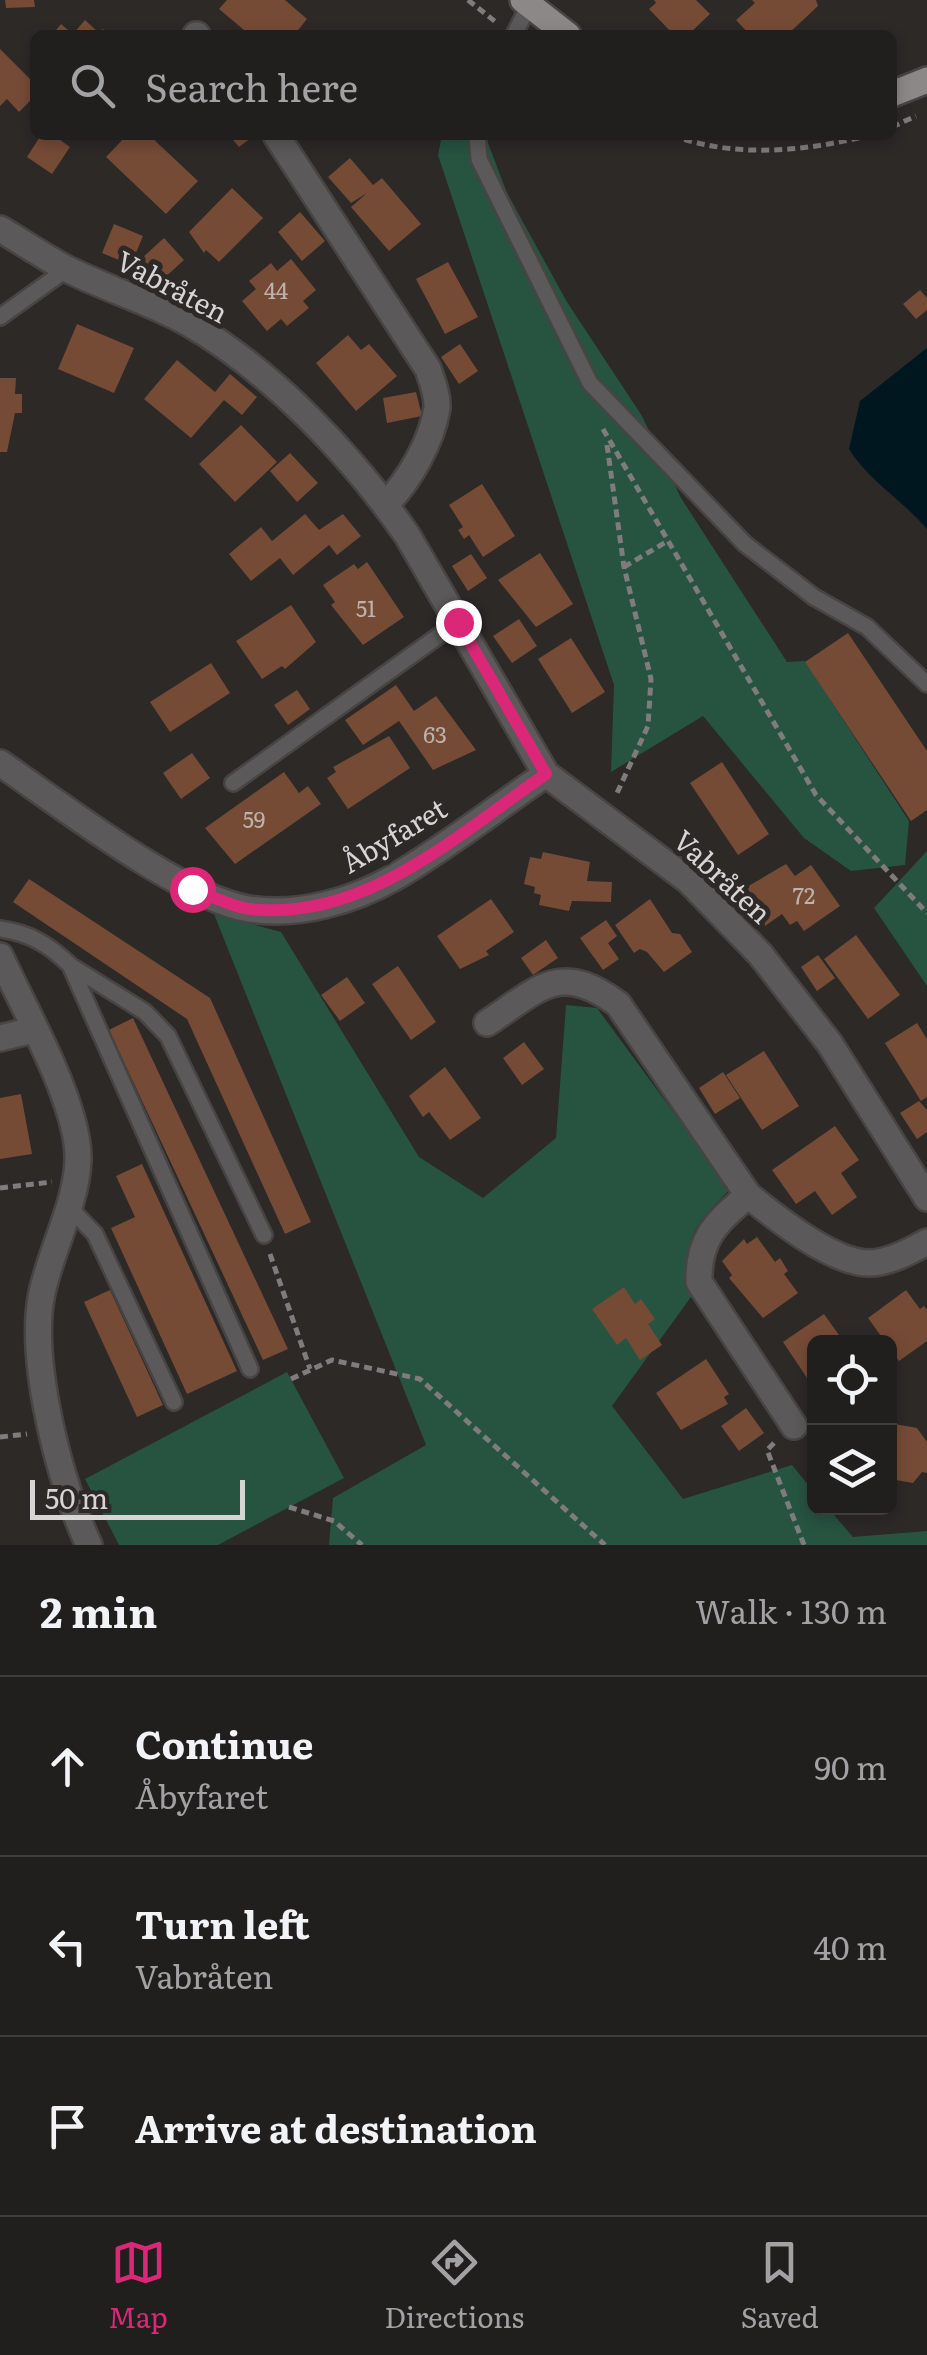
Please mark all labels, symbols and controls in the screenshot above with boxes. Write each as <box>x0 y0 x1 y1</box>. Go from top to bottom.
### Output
search box <box>30 30 897 140</box>
text: Search here <box>145 57 358 114</box>
icon: search <box>65 58 120 113</box>
street label: Vabråten <box>110 238 236 332</box>
house number: 44 <box>264 273 288 306</box>
house number: 51 <box>356 591 376 624</box>
route end <box>436 600 482 646</box>
house number: 63 <box>423 717 447 750</box>
street label: Åbyfaret <box>332 786 454 882</box>
house number: 59 <box>243 802 265 835</box>
street label: Vabråten <box>665 819 782 932</box>
route start <box>170 867 216 913</box>
house number: 72 <box>793 878 815 911</box>
map controls <box>807 1335 897 1515</box>
button: locate <box>807 1335 897 1425</box>
button: layers <box>807 1425 897 1515</box>
scale bar <box>30 1475 245 1520</box>
text: 50 m <box>45 1476 108 1518</box>
text: 2 min <box>40 1579 157 1641</box>
text: Walk · 130 m <box>695 1586 887 1634</box>
text: Continue <box>135 1714 313 1771</box>
icon: ahead <box>40 1739 95 1794</box>
text: 90 m <box>814 1742 887 1790</box>
text: Åbyfaret <box>135 1771 268 1819</box>
text: Turn left <box>135 1894 310 1951</box>
icon: left <box>40 1919 95 1974</box>
text: 40 m <box>813 1922 887 1970</box>
text: Vabråten <box>135 1951 273 1999</box>
text: Arrive at destination <box>135 2098 537 2155</box>
icon: arrive <box>40 2099 95 2154</box>
tab: Map <box>108 2235 168 2337</box>
tab: Directions <box>384 2235 524 2337</box>
tab: Saved <box>741 2235 819 2337</box>

